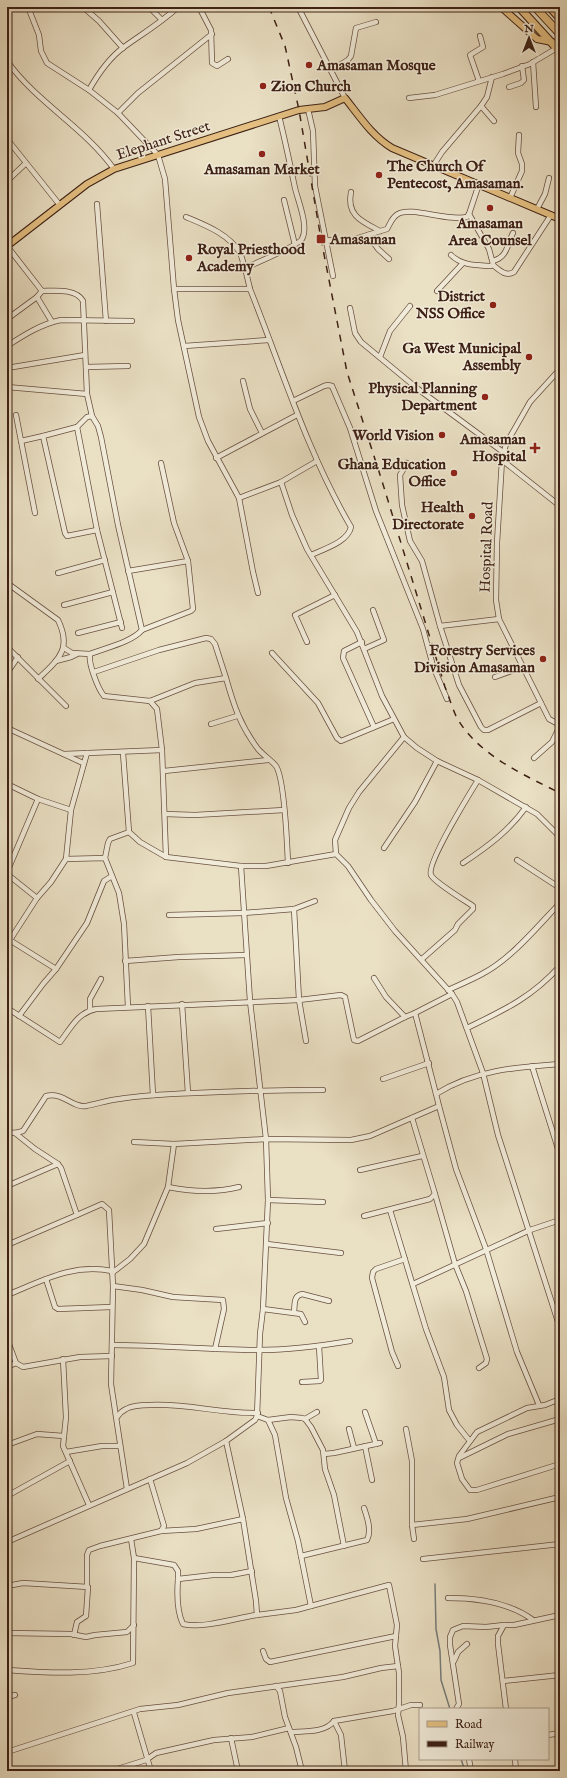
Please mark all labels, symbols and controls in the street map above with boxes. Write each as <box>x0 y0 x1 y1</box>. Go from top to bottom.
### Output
north arrow <box>509 18 549 58</box>
text: N <box>523 22 534 36</box>
place label: Amasaman Mosque <box>316 56 436 75</box>
marker: Amasaman Mosque <box>304 60 314 70</box>
place label: Zion Church <box>271 77 352 96</box>
marker: Zion Church <box>258 81 268 91</box>
street label: Elephant Street <box>114 116 212 165</box>
marker: Amasaman Market <box>257 149 267 159</box>
place label: The Church Of Pentecost, Amasaman. <box>386 157 524 193</box>
place label: Amasaman Market <box>203 160 320 179</box>
marker: The Church Of Pentecost, Amasaman. <box>374 170 384 180</box>
marker: Amasaman Area Counsel <box>485 203 495 213</box>
place label: Amasaman Area Counsel <box>447 214 532 250</box>
place label: Amasaman <box>329 230 396 249</box>
marker: Amasaman <box>315 233 327 245</box>
place label: Royal Priesthood Academy <box>196 240 306 276</box>
marker: Royal Priesthood Academy <box>184 253 194 263</box>
place label: District NSS Office <box>415 287 486 323</box>
marker: District NSS Office <box>488 300 498 310</box>
place label: Ga West Municipal Assembly <box>402 339 522 375</box>
marker: Ga West Municipal Assembly <box>524 352 534 362</box>
place label: Physical Planning Department <box>368 379 478 415</box>
marker: Physical Planning Department <box>480 392 490 402</box>
place label: World Vision <box>352 426 434 445</box>
marker: World Vision <box>437 430 447 440</box>
place label: Amasaman Hospital <box>459 430 527 466</box>
marker: Amasaman Hospital <box>529 442 541 454</box>
place label: Ghana Education Office <box>338 455 446 491</box>
marker: Ghana Education Office <box>449 468 459 478</box>
place label: Health Directorate <box>392 498 465 534</box>
street label: Hospital Road <box>475 500 498 593</box>
marker: Health Directorate <box>467 511 477 521</box>
place label: Forestry Services Division Amasaman <box>414 641 536 677</box>
marker: Forestry Services Division Amasaman <box>538 654 548 664</box>
legend <box>419 1708 549 1760</box>
text: Road <box>455 1717 483 1732</box>
text: Railway <box>455 1737 494 1752</box>

